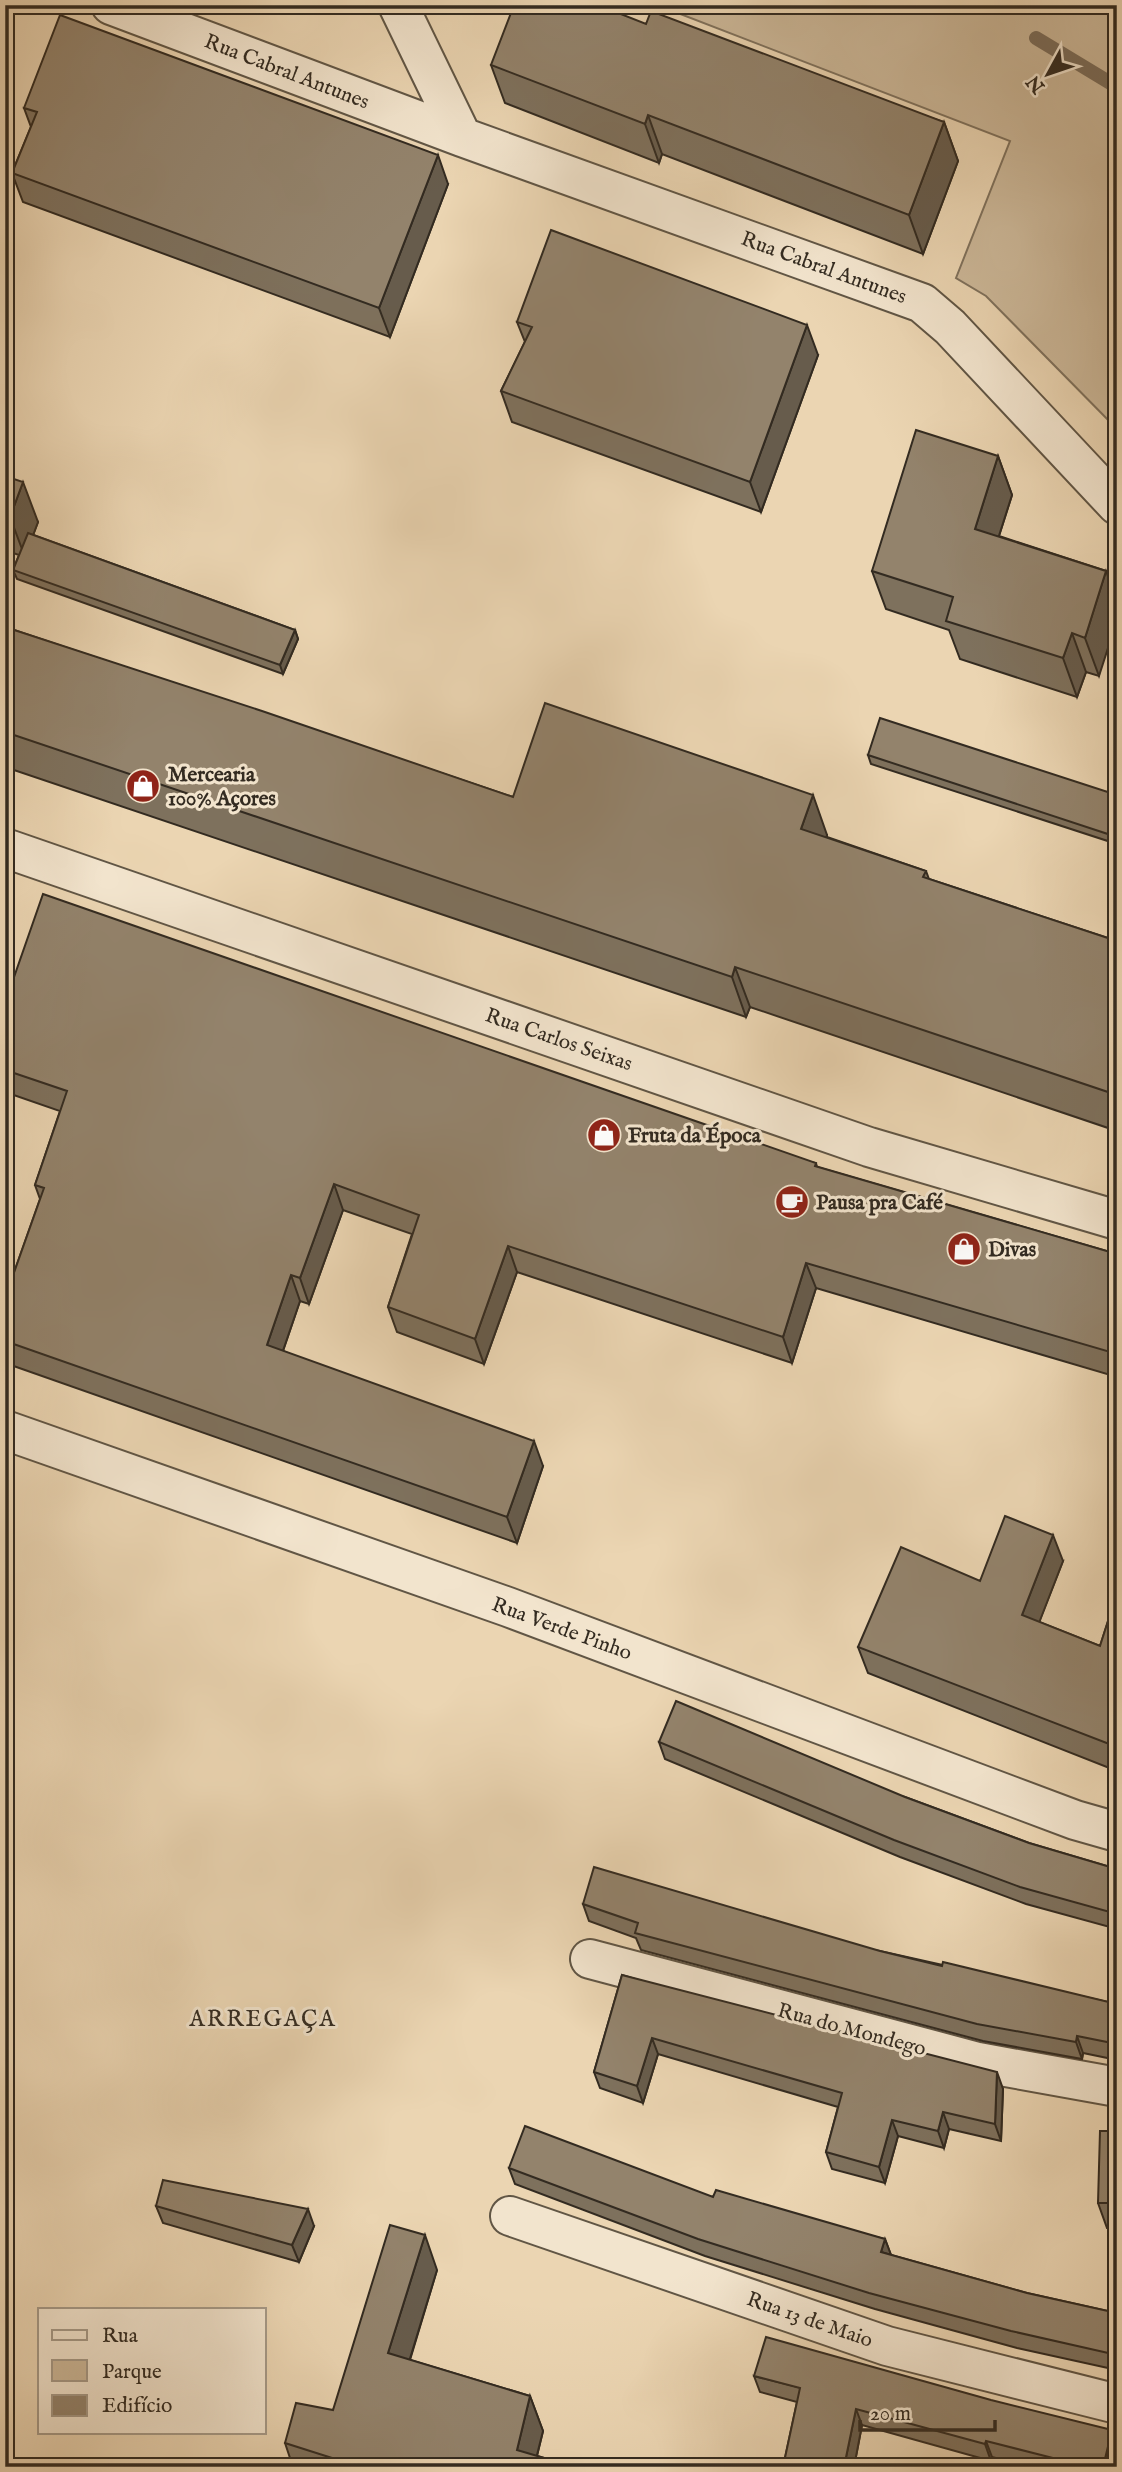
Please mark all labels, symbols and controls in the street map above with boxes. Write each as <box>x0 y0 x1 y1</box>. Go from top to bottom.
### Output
street label: Rua Cabral Antunes <box>200 29 373 116</box>
north arrow <box>1014 38 1084 108</box>
text: N <box>1022 69 1052 98</box>
street label: Rua Cabral Antunes <box>737 226 910 311</box>
place label: Mercearia 100% Açores <box>168 762 276 813</box>
shop icon: Mercearia 100% Açores <box>124 767 162 805</box>
street label: Rua Carlos Seixas <box>481 1003 636 1078</box>
shop icon: Fruta da Época <box>585 1116 623 1154</box>
place label: Fruta da Época <box>628 1122 762 1150</box>
cafe icon: Pausa pra Café <box>773 1183 811 1221</box>
place label: Pausa pra Café <box>816 1190 943 1217</box>
shop icon: Divas <box>945 1230 983 1268</box>
place label: Divas <box>988 1237 1036 1264</box>
street label: Rua Verde Pinho <box>488 1592 635 1667</box>
street label: Rua do Mondego <box>774 1998 929 2063</box>
district label: ARREGAÇA <box>188 2005 337 2034</box>
street label: Rua 13 de Maio <box>743 2286 876 2355</box>
legend <box>38 2308 266 2434</box>
text: Rua <box>102 2323 139 2350</box>
text: Parque <box>102 2359 162 2386</box>
scale bar <box>860 2388 994 2432</box>
text: Edifício <box>102 2393 172 2420</box>
text: 20 m <box>870 2401 911 2428</box>

